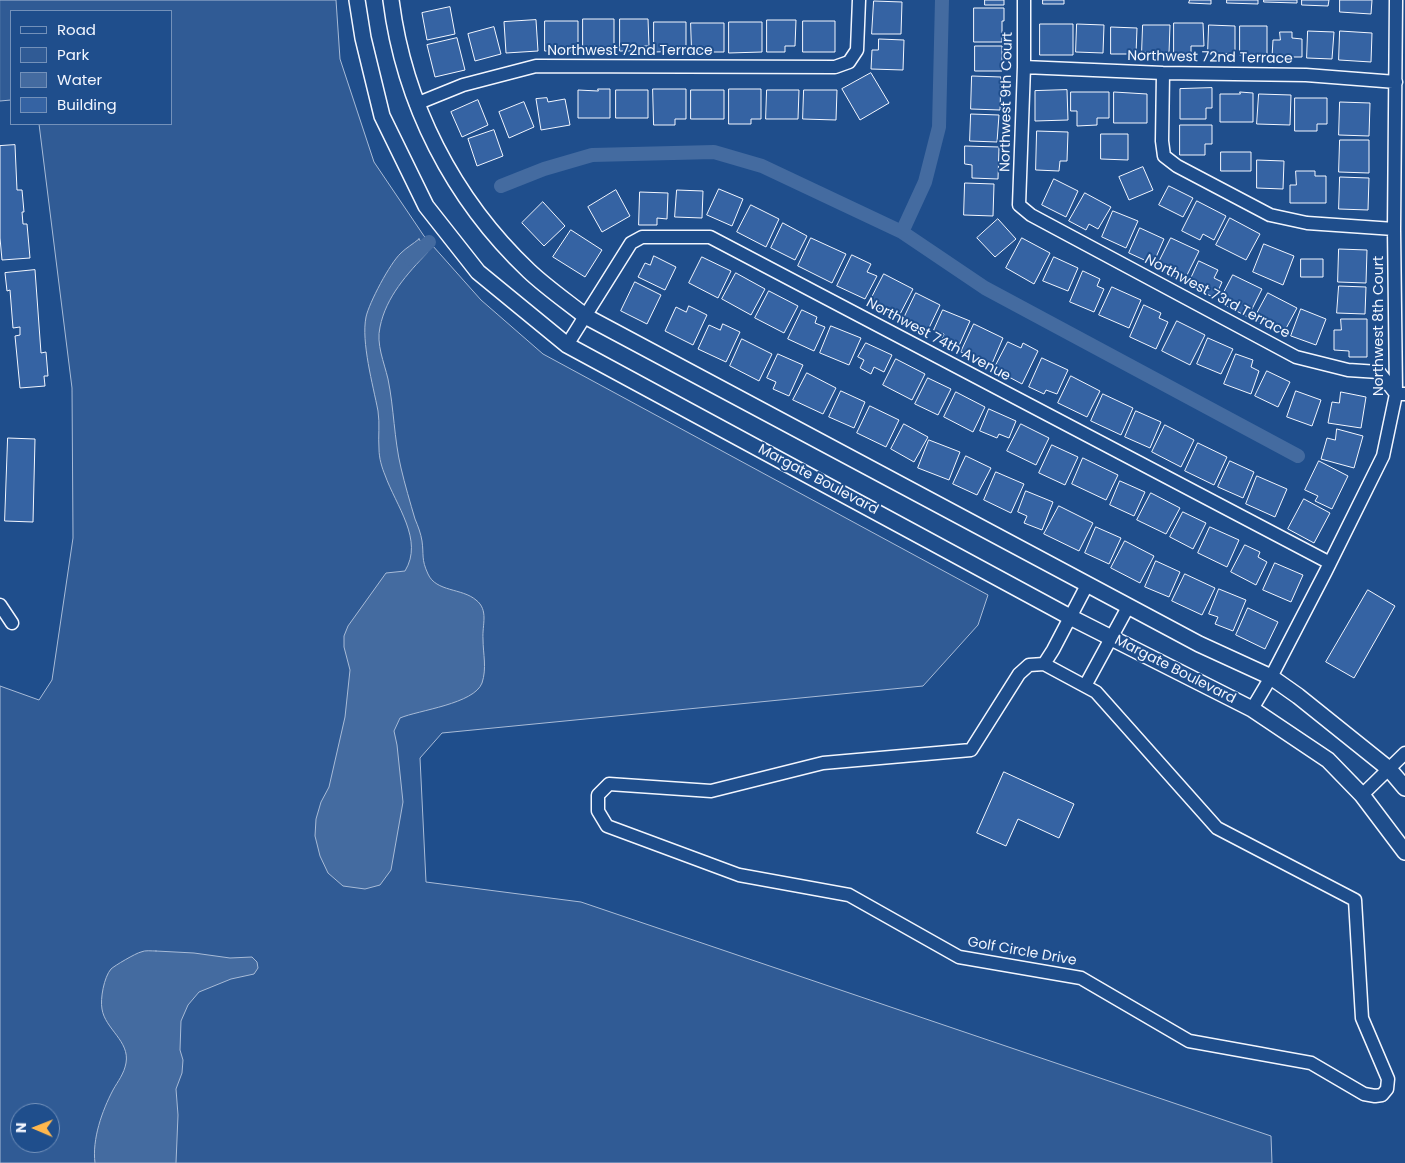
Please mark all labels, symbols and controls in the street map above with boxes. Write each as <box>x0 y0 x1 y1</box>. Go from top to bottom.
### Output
legend <box>10 10 172 125</box>
text: Road <box>57 19 96 40</box>
street label: Northwest 9th Court <box>997 32 1017 172</box>
street label: Northwest 72nd Terrace <box>547 43 713 59</box>
text: Park <box>57 44 89 65</box>
street label: Northwest 72nd Terrace <box>1127 48 1293 68</box>
text: Water <box>57 69 102 90</box>
text: Building <box>57 94 117 115</box>
street label: Northwest 73rd Terrace <box>1142 252 1292 342</box>
street label: Northwest 8th Court <box>1371 256 1387 396</box>
street label: Northwest 74th Avenue <box>863 295 1013 385</box>
street label: Margate Boulevard <box>755 441 881 519</box>
street label: Margate Boulevard <box>1112 632 1238 708</box>
street label: Golf Circle Drive <box>966 934 1078 970</box>
north arrow <box>10 1103 60 1153</box>
text: N <box>11 1122 31 1133</box>

